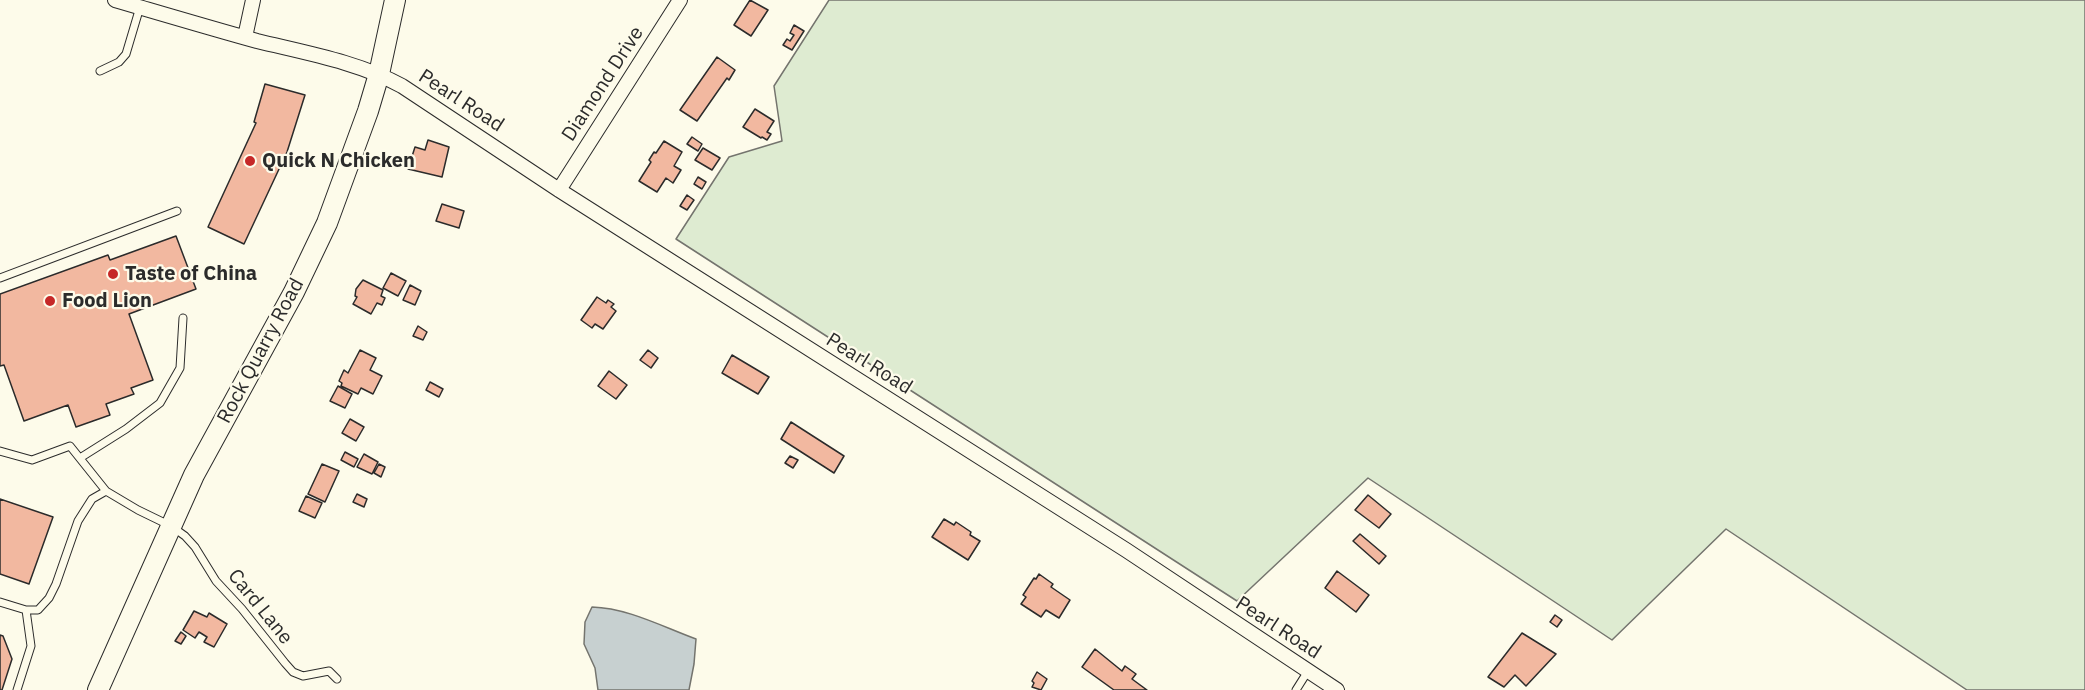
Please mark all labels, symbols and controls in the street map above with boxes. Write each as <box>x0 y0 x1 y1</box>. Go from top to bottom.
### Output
street label: Diamond Drive <box>557 22 649 146</box>
street label: Pearl Road <box>414 65 508 137</box>
place label: Quick N Chicken <box>262 149 415 173</box>
marker: Quick N Chicken <box>243 154 257 168</box>
place label: Taste of China <box>125 262 257 286</box>
marker: Taste of China <box>106 267 120 281</box>
street label: Rock Quarry Road <box>213 274 309 428</box>
place label: Food Lion <box>62 289 152 313</box>
marker: Food Lion <box>43 294 57 308</box>
street label: Pearl Road <box>822 328 916 400</box>
street label: Card Lane <box>222 565 298 649</box>
street label: Pearl Road <box>1231 592 1325 664</box>

